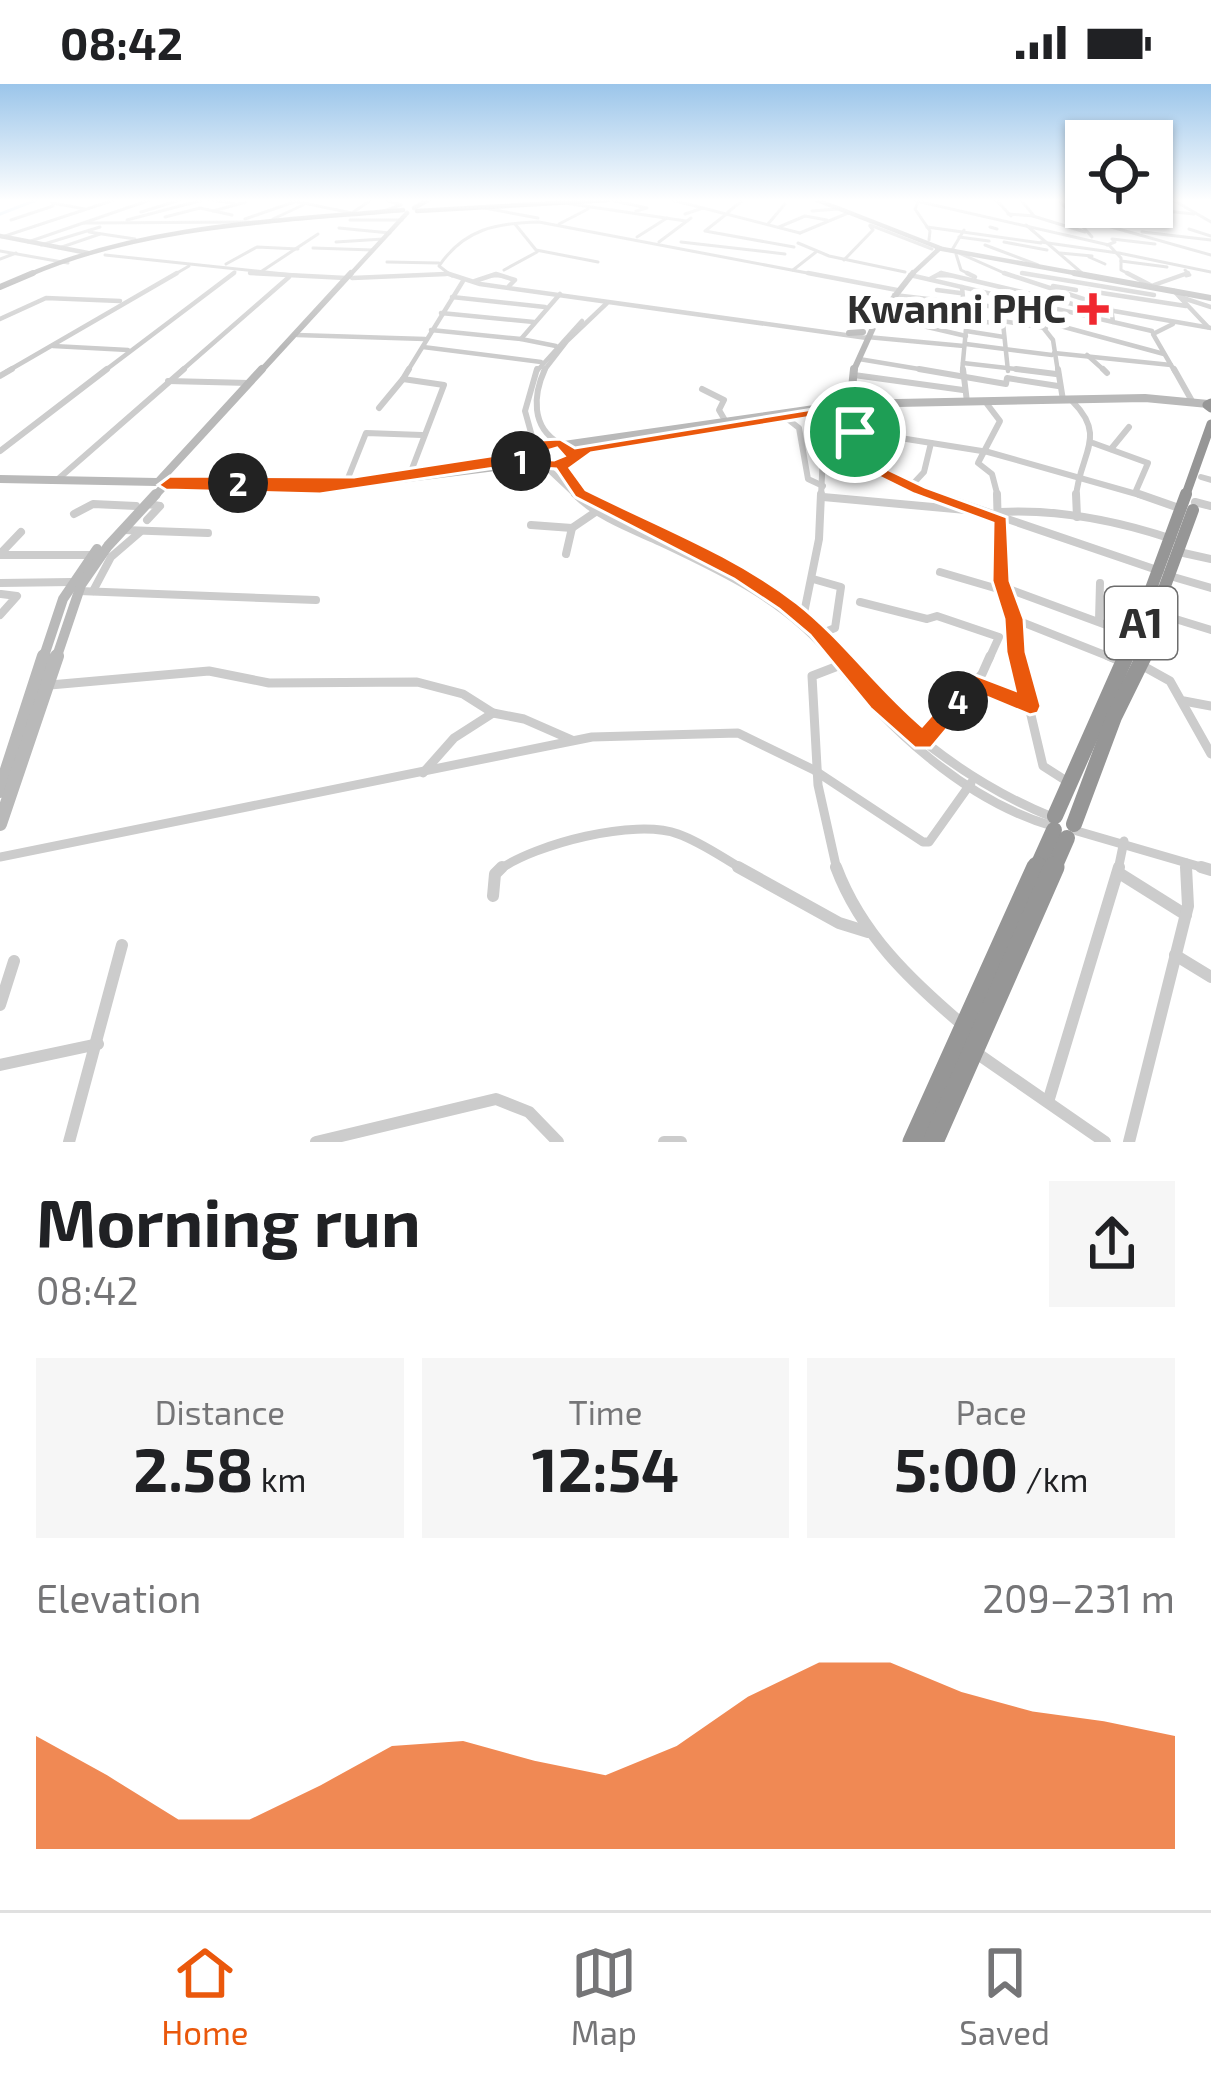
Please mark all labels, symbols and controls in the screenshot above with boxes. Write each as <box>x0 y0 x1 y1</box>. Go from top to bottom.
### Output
text: 08:42 <box>60 15 183 69</box>
map controls <box>1065 120 1173 228</box>
button: locate <box>1065 120 1173 228</box>
place label: Kwanni PHC <box>847 284 1066 331</box>
marker: Kwanni PHC <box>1077 293 1109 325</box>
pin <box>804 381 906 483</box>
icon: arrive <box>822 399 888 465</box>
pin: 1 <box>491 431 551 491</box>
text: 1 <box>514 441 528 481</box>
pin: 2 <box>208 453 268 513</box>
text: 2 <box>228 463 248 503</box>
road number: A1 <box>1105 587 1177 659</box>
pin: 4 <box>928 671 988 731</box>
text: 4 <box>947 681 969 721</box>
text: Morning run <box>36 1181 421 1260</box>
button: share <box>1049 1181 1175 1307</box>
text: 08:42 <box>36 1266 138 1313</box>
text: Distance <box>155 1392 285 1432</box>
text: Time <box>568 1392 642 1432</box>
text: Pace <box>956 1392 1027 1432</box>
text: 2.58 <box>133 1432 253 1504</box>
text: 12:54 <box>532 1432 679 1504</box>
text: 5:00 <box>894 1432 1018 1504</box>
text: km <box>253 1459 306 1499</box>
text: /km <box>1018 1459 1088 1499</box>
text: Elevation <box>36 1574 201 1621</box>
text: 209–231 m <box>982 1574 1175 1621</box>
tab: Home <box>161 1940 249 2052</box>
tab: Map <box>571 1940 637 2052</box>
tab: Saved <box>959 1940 1050 2052</box>

